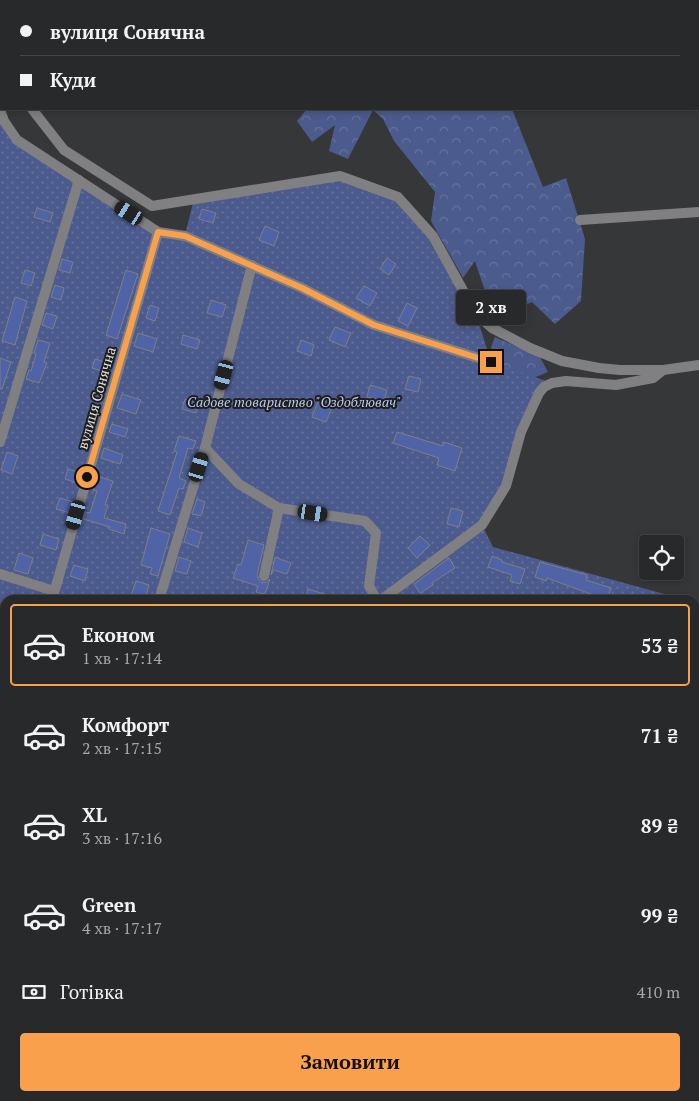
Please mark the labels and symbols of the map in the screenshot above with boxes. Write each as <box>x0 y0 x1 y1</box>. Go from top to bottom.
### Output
car <box>112 199 145 227</box>
callout: 2 хв <box>456 290 526 324</box>
street label: вулиця Сонячна <box>72 345 120 451</box>
route end <box>480 351 502 373</box>
car <box>212 359 235 391</box>
park label: Садове товариство "Оздоблювач" <box>187 392 401 411</box>
car <box>187 450 210 484</box>
route start <box>76 466 98 488</box>
car <box>64 499 87 531</box>
car <box>297 503 328 523</box>

